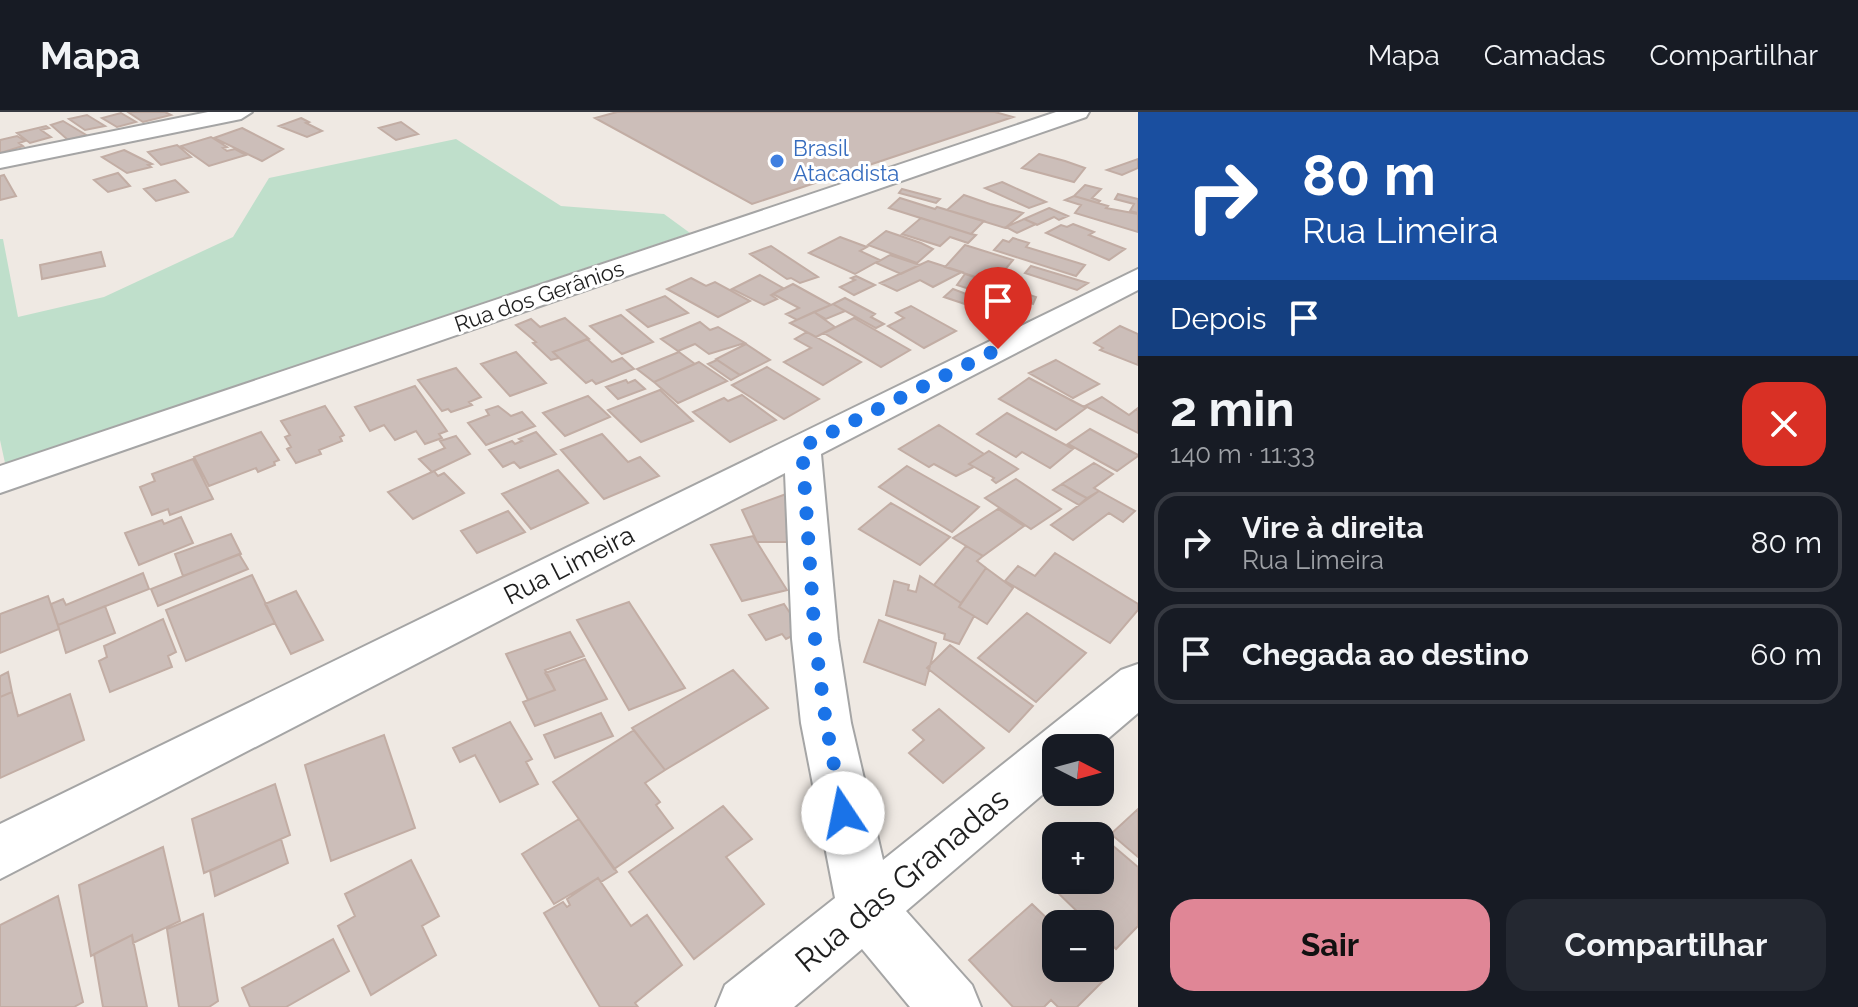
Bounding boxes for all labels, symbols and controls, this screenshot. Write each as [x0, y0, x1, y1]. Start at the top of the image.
text: Mapa [40, 33, 140, 78]
text: Mapa [1368, 39, 1440, 72]
text: Camadas [1484, 39, 1606, 72]
text: Compartilhar [1650, 39, 1818, 72]
place label: Brasil Atacadista [793, 135, 899, 186]
text: 80 m [1302, 142, 1436, 208]
icon: right [1170, 144, 1274, 248]
marker: Brasil Atacadista [768, 152, 786, 170]
text: Rua Limeira [1302, 209, 1499, 251]
street label: Rua dos Gerânios [451, 255, 627, 337]
pin [964, 267, 1032, 349]
icon: arrive [976, 279, 1020, 323]
icon: arrive [1282, 296, 1326, 340]
text: Depois [1170, 301, 1266, 336]
text: 2 min [1170, 381, 1295, 437]
button: close [1742, 382, 1826, 466]
text: 140 m · 11:33 [1170, 439, 1315, 469]
text: Vire à direita [1242, 510, 1424, 545]
street label: Rua Limeira [499, 519, 639, 611]
icon: right [1174, 520, 1218, 564]
text: 80 m [1751, 525, 1822, 560]
text: Rua Limeira [1242, 545, 1384, 575]
icon: arrive [1174, 632, 1218, 676]
text: Chegada ao destino [1242, 637, 1529, 672]
text: 60 m [1750, 637, 1822, 672]
north arrow [1042, 734, 1114, 806]
map controls [1042, 734, 1114, 982]
position arrow [801, 771, 885, 855]
street label: Rua das Granadas [788, 780, 1016, 979]
button: + [1042, 822, 1114, 894]
button: Sair [1170, 899, 1490, 991]
button: Compartilhar [1506, 899, 1826, 991]
button: − [1042, 910, 1114, 982]

